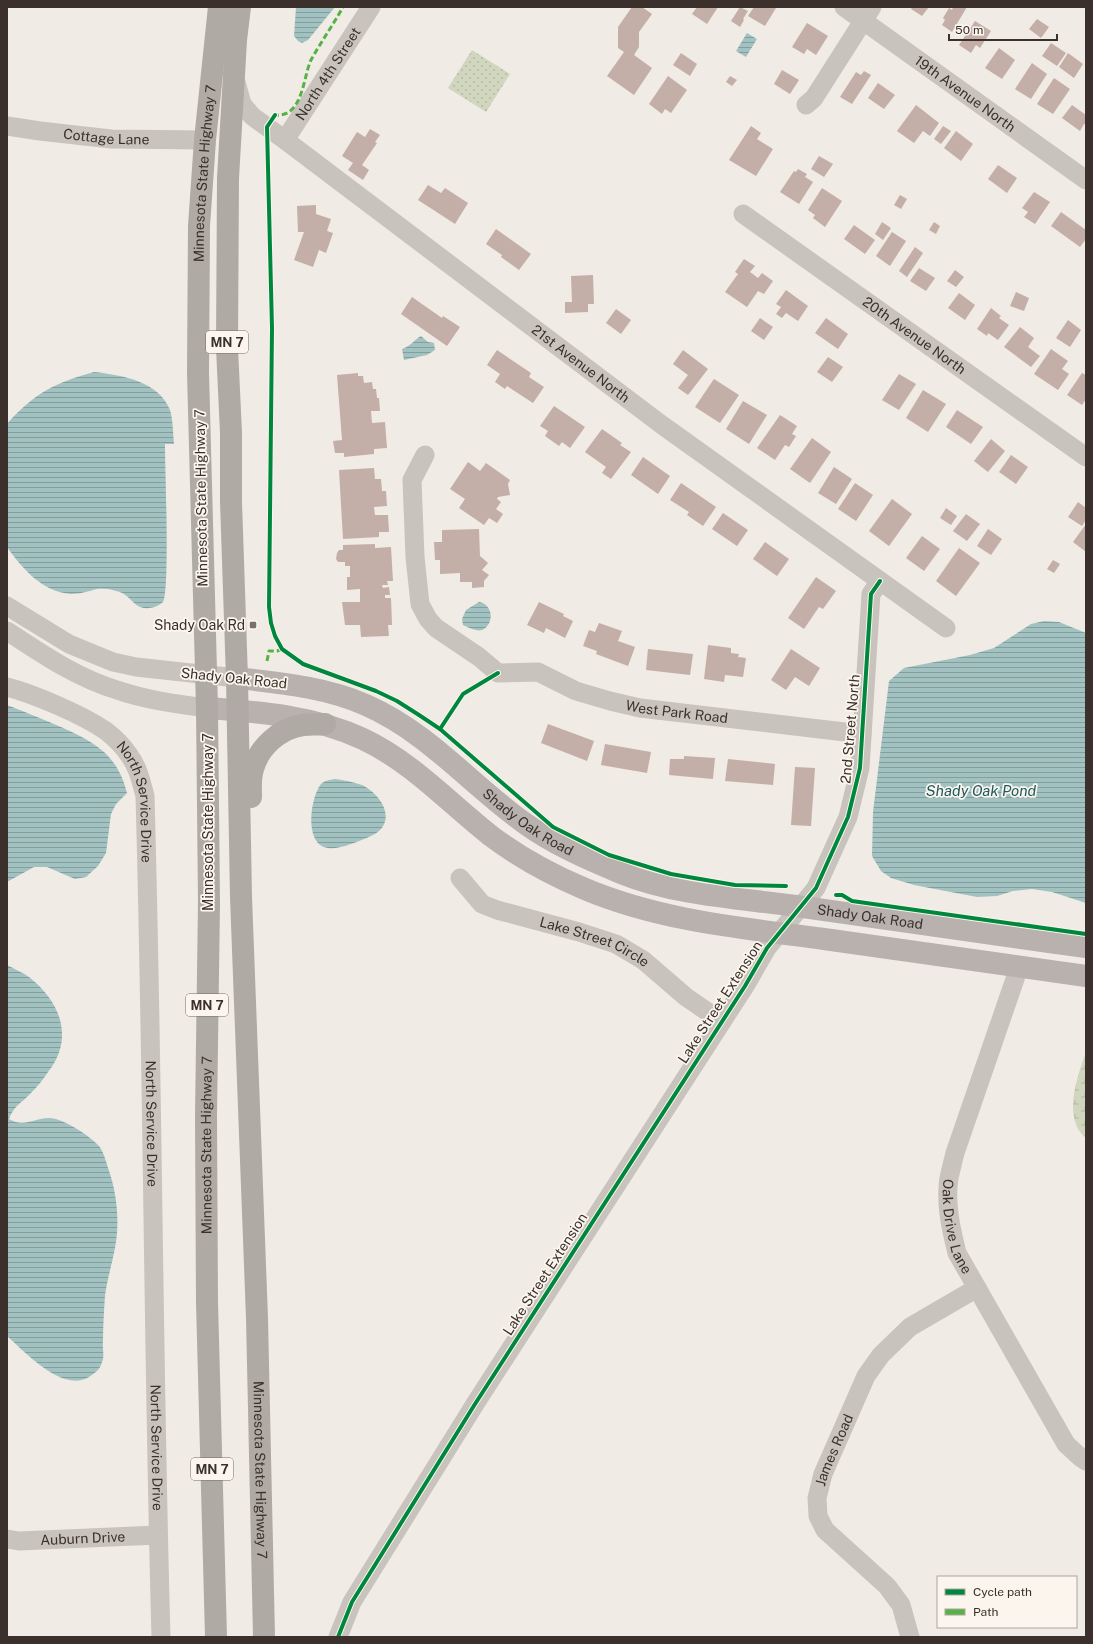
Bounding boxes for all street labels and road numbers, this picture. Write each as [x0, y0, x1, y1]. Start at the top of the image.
street label: North 4th Street [292, 24, 364, 123]
street label: 19th Avenue North [912, 52, 1019, 135]
street label: Minnesota State Highway 7 [191, 84, 219, 262]
street label: Cottage Lane [62, 126, 150, 147]
street label: 20th Avenue North [860, 293, 969, 377]
street label: 21st Avenue North [529, 321, 633, 406]
road number: MN 7 [206, 331, 248, 353]
street label: Minnesota State Highway 7 [191, 409, 211, 587]
street label: Shady Oak Road [180, 664, 288, 692]
street label: 2nd Street North [837, 674, 863, 784]
street label: West Park Road [624, 697, 729, 726]
street label: Minnesota State Highway 7 [200, 733, 216, 911]
street label: North Service Drive [113, 738, 155, 863]
street label: Shady Oak Road [479, 785, 576, 859]
street label: Shady Oak Road [816, 901, 924, 932]
street label: Lake Street Circle [538, 914, 653, 970]
street label: Lake Street Extension [674, 938, 766, 1066]
road number: MN 7 [186, 994, 228, 1016]
street label: Minnesota State Highway 7 [198, 1056, 215, 1234]
street label: North Service Drive [143, 1060, 161, 1187]
street label: Oak Drive Lane [940, 1178, 975, 1277]
street label: Lake Street Extension [499, 1210, 591, 1338]
street label: Minnesota State Highway 7 [250, 1381, 270, 1559]
street label: North Service Drive [148, 1384, 166, 1511]
street label: James Road [812, 1412, 856, 1488]
road number: MN 7 [191, 1458, 233, 1480]
street label: Auburn Drive [40, 1528, 126, 1548]

